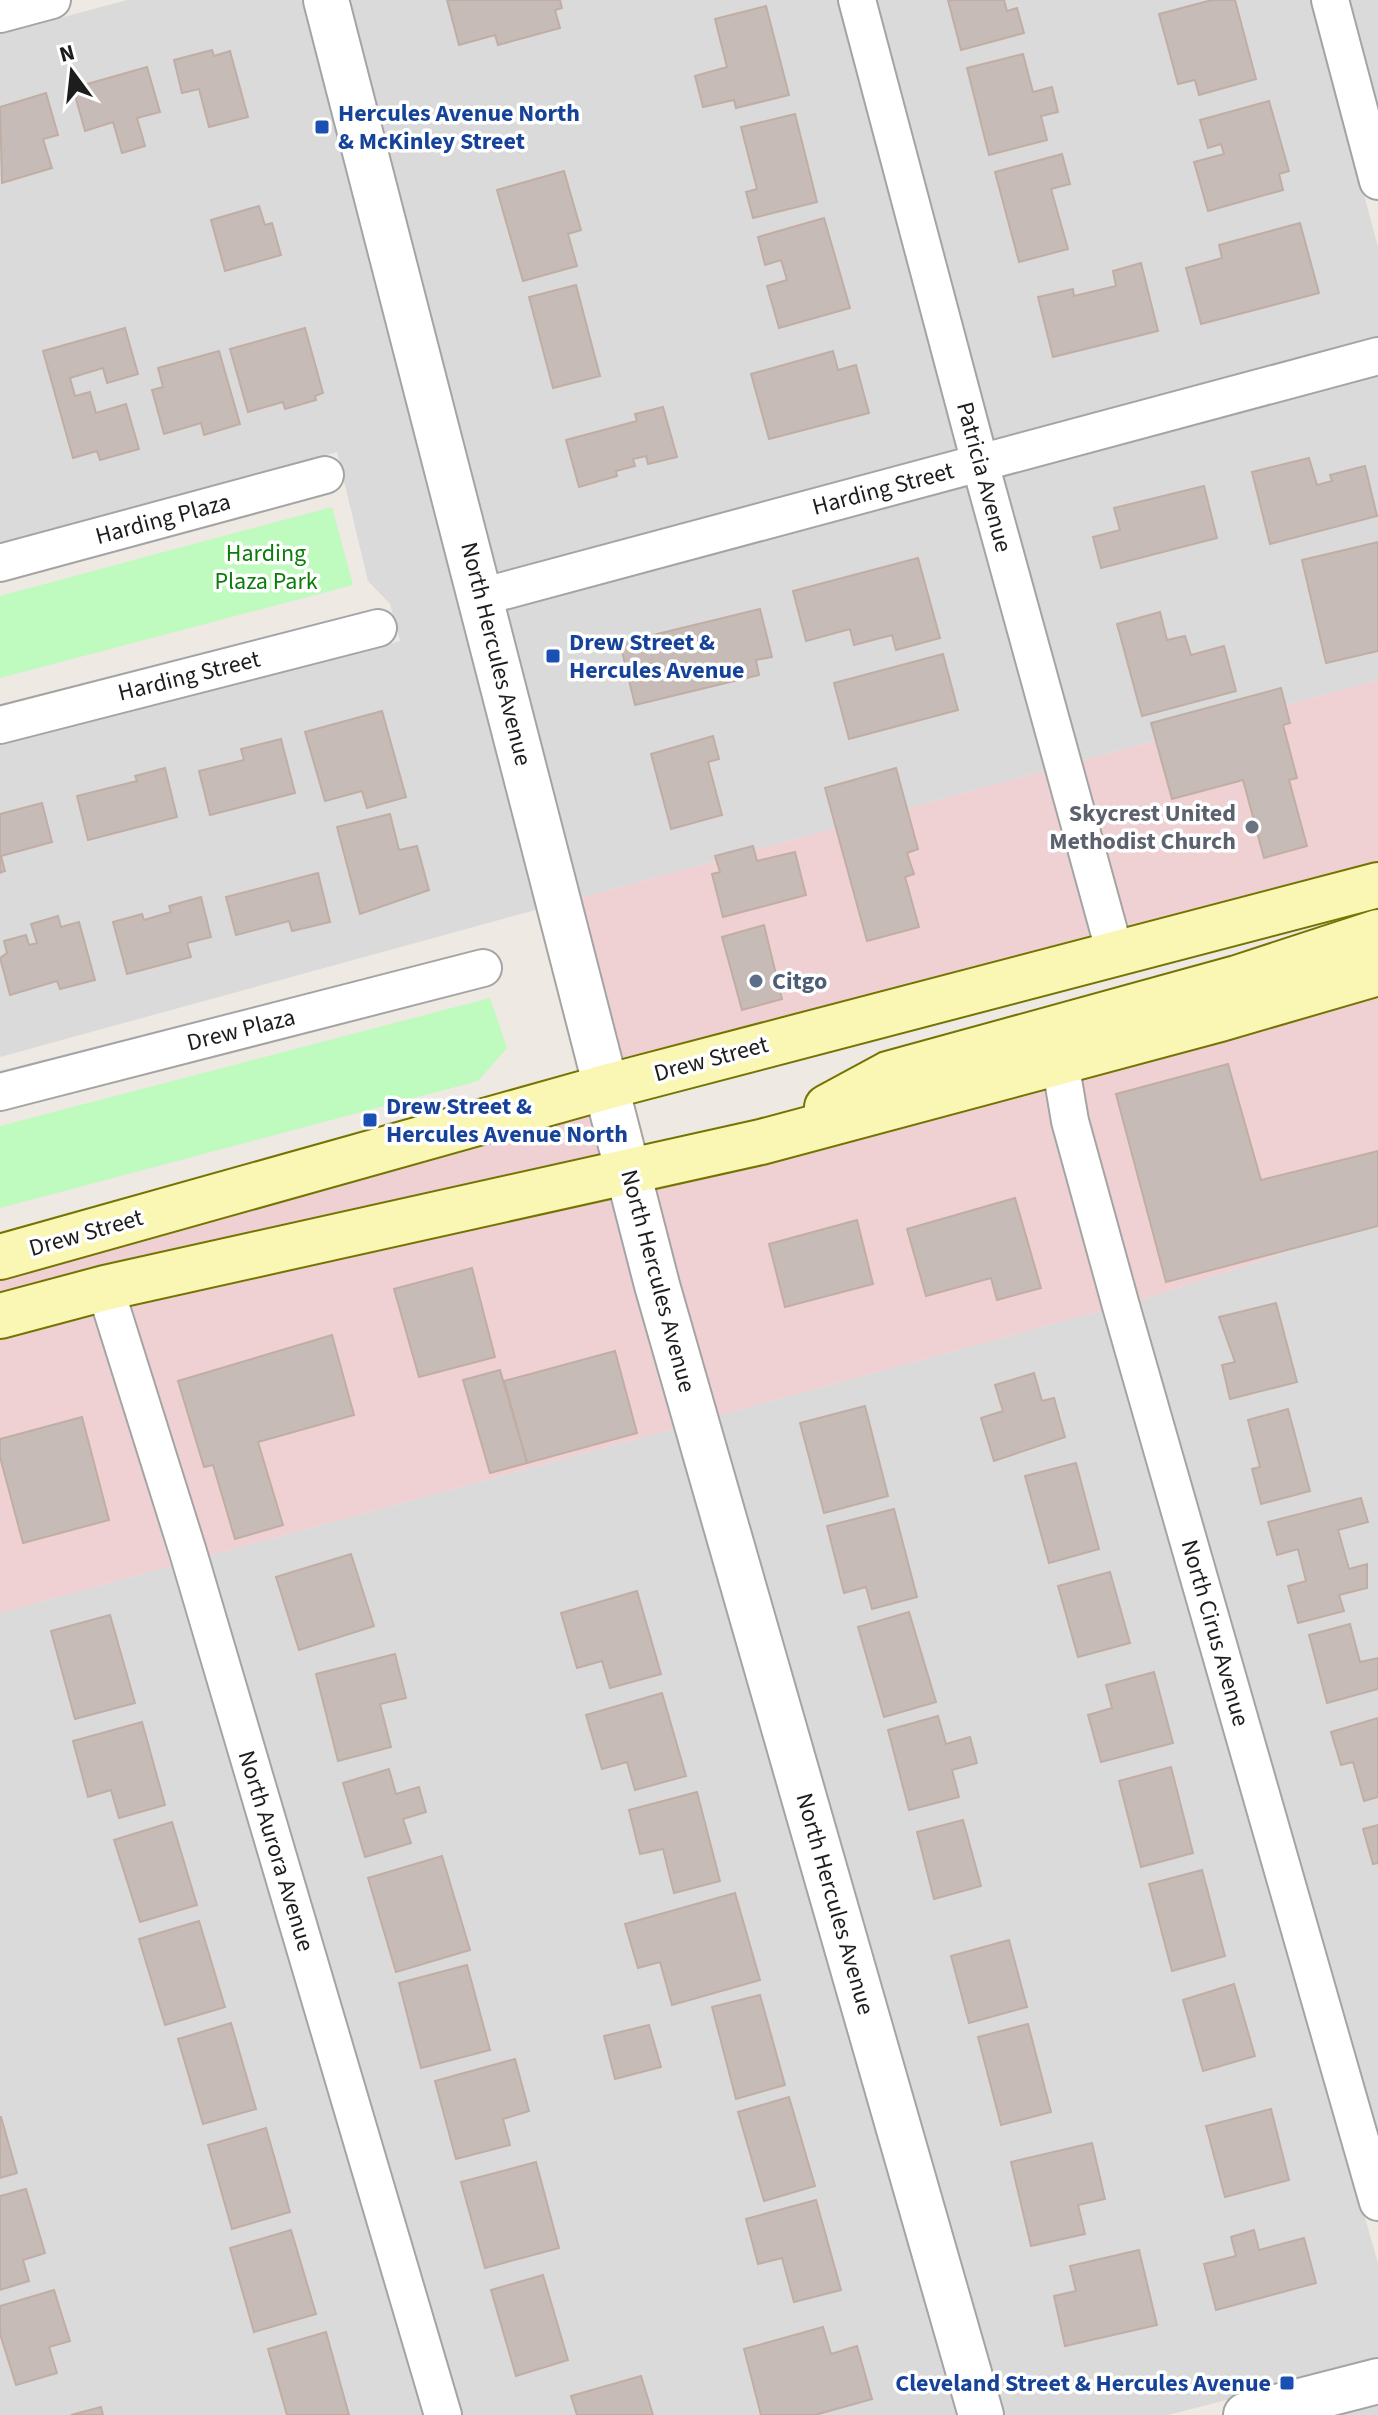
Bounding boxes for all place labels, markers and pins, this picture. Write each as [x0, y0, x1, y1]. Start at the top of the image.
place label: Hercules Avenue North & McKinley Street [338, 96, 580, 159]
marker: Hercules Avenue North & McKinley Street [313, 118, 331, 136]
place label: Drew Street & Hercules Avenue [569, 625, 744, 688]
marker: Drew Street & Hercules Avenue [544, 647, 562, 665]
place label: Skycrest United Methodist Church [1049, 796, 1236, 859]
marker: Skycrest United Methodist Church [1243, 818, 1261, 836]
place label: Citgo [772, 964, 827, 999]
marker: Citgo [747, 972, 765, 990]
place label: Drew Street & Hercules Avenue North [386, 1089, 628, 1152]
marker: Drew Street & Hercules Avenue North [361, 1111, 379, 1129]
place label: Cleveland Street & Hercules Avenue [895, 2366, 1271, 2401]
marker: Cleveland Street & Hercules Avenue [1278, 2374, 1296, 2392]

